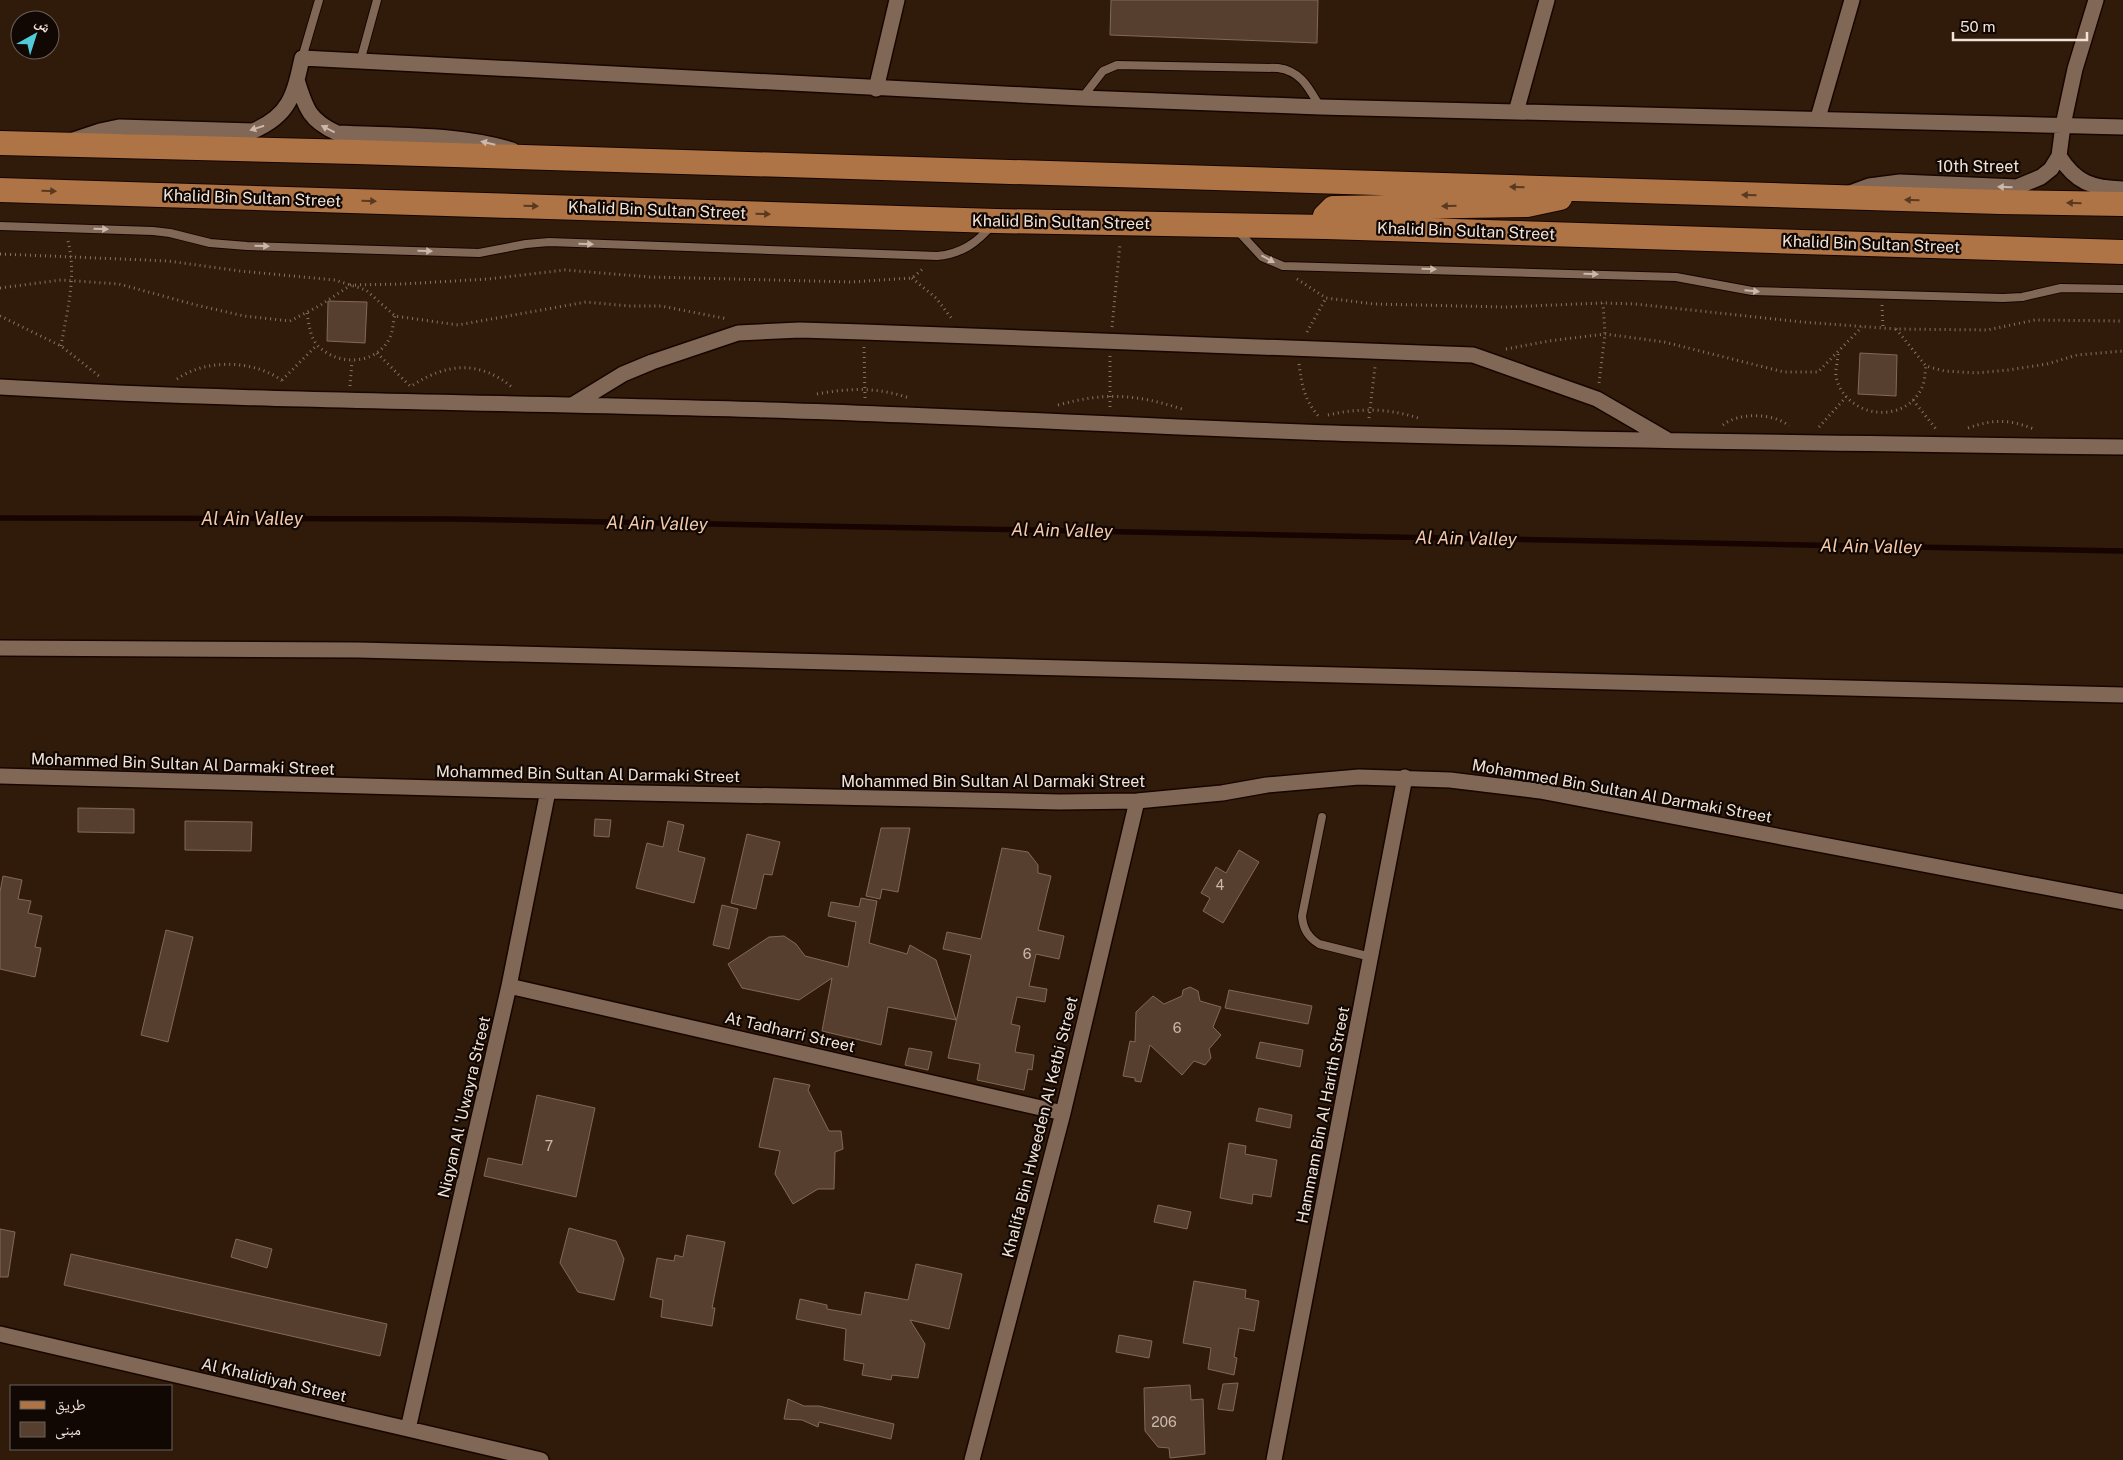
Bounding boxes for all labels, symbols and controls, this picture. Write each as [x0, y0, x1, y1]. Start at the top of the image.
north arrow [10, 10, 60, 60]
scale bar [1953, 10, 2087, 42]
text: ش [32, 14, 54, 37]
text: 50 m [1960, 18, 1995, 35]
one-way arrow [320, 124, 335, 133]
one-way arrow [249, 125, 264, 133]
one-way arrow [481, 139, 496, 147]
street label: 10th Street [1937, 157, 2019, 176]
one-way arrow [1509, 183, 1525, 191]
one-way arrow [1997, 183, 2013, 191]
street label: Khalid Bin Sultan Street [163, 185, 341, 211]
one-way arrow [41, 188, 57, 196]
one-way arrow [1741, 190, 1757, 198]
one-way arrow [1904, 195, 1920, 203]
one-way arrow [361, 197, 377, 205]
street label: Khalid Bin Sultan Street [568, 197, 746, 223]
one-way arrow [2066, 199, 2082, 207]
one-way arrow [1441, 202, 1457, 210]
one-way arrow [523, 203, 539, 211]
one-way arrow [756, 210, 772, 218]
street label: Khalid Bin Sultan Street [972, 211, 1150, 233]
street label: Khalid Bin Sultan Street [1377, 218, 1555, 244]
one-way arrow [93, 226, 109, 234]
street label: Khalid Bin Sultan Street [1782, 231, 1960, 257]
one-way arrow [578, 240, 594, 248]
one-way arrow [254, 243, 270, 251]
one-way arrow [417, 248, 433, 256]
one-way arrow [1261, 255, 1275, 263]
one-way arrow [1421, 266, 1437, 274]
one-way arrow [1584, 270, 1600, 278]
one-way arrow [1745, 287, 1761, 295]
water label: Al Ain Valley [201, 508, 304, 529]
water label: Al Ain Valley [606, 512, 709, 534]
water label: Al Ain Valley [1011, 519, 1114, 541]
water label: Al Ain Valley [1415, 527, 1518, 549]
water label: Al Ain Valley [1820, 535, 1923, 557]
street label: Mohammed Bin Sultan Al Darmaki Street [31, 749, 335, 779]
street label: Mohammed Bin Sultan Al Darmaki Street [1471, 755, 1773, 827]
street label: Mohammed Bin Sultan Al Darmaki Street [436, 762, 740, 786]
street label: Mohammed Bin Sultan Al Darmaki Street [841, 772, 1145, 791]
house number: 4 [1216, 877, 1225, 893]
house number: 6 [1023, 946, 1032, 962]
street label: Khalifa Bin Hweeden Al Ketbi Street [998, 994, 1082, 1260]
street label: Hammam Bin Al Harith Street [1293, 1005, 1353, 1225]
street label: At Tadharri Street [723, 1008, 857, 1056]
street label: Niqyan Al 'Uwayra Street [434, 1014, 494, 1200]
house number: 6 [1173, 1020, 1182, 1036]
house number: 7 [545, 1138, 553, 1154]
street label: Al Khalidiyah Street [200, 1354, 348, 1406]
legend [10, 1385, 172, 1450]
text: طريق [55, 1396, 86, 1415]
house number: 206 [1151, 1414, 1177, 1430]
text: مبنى [55, 1421, 81, 1440]

